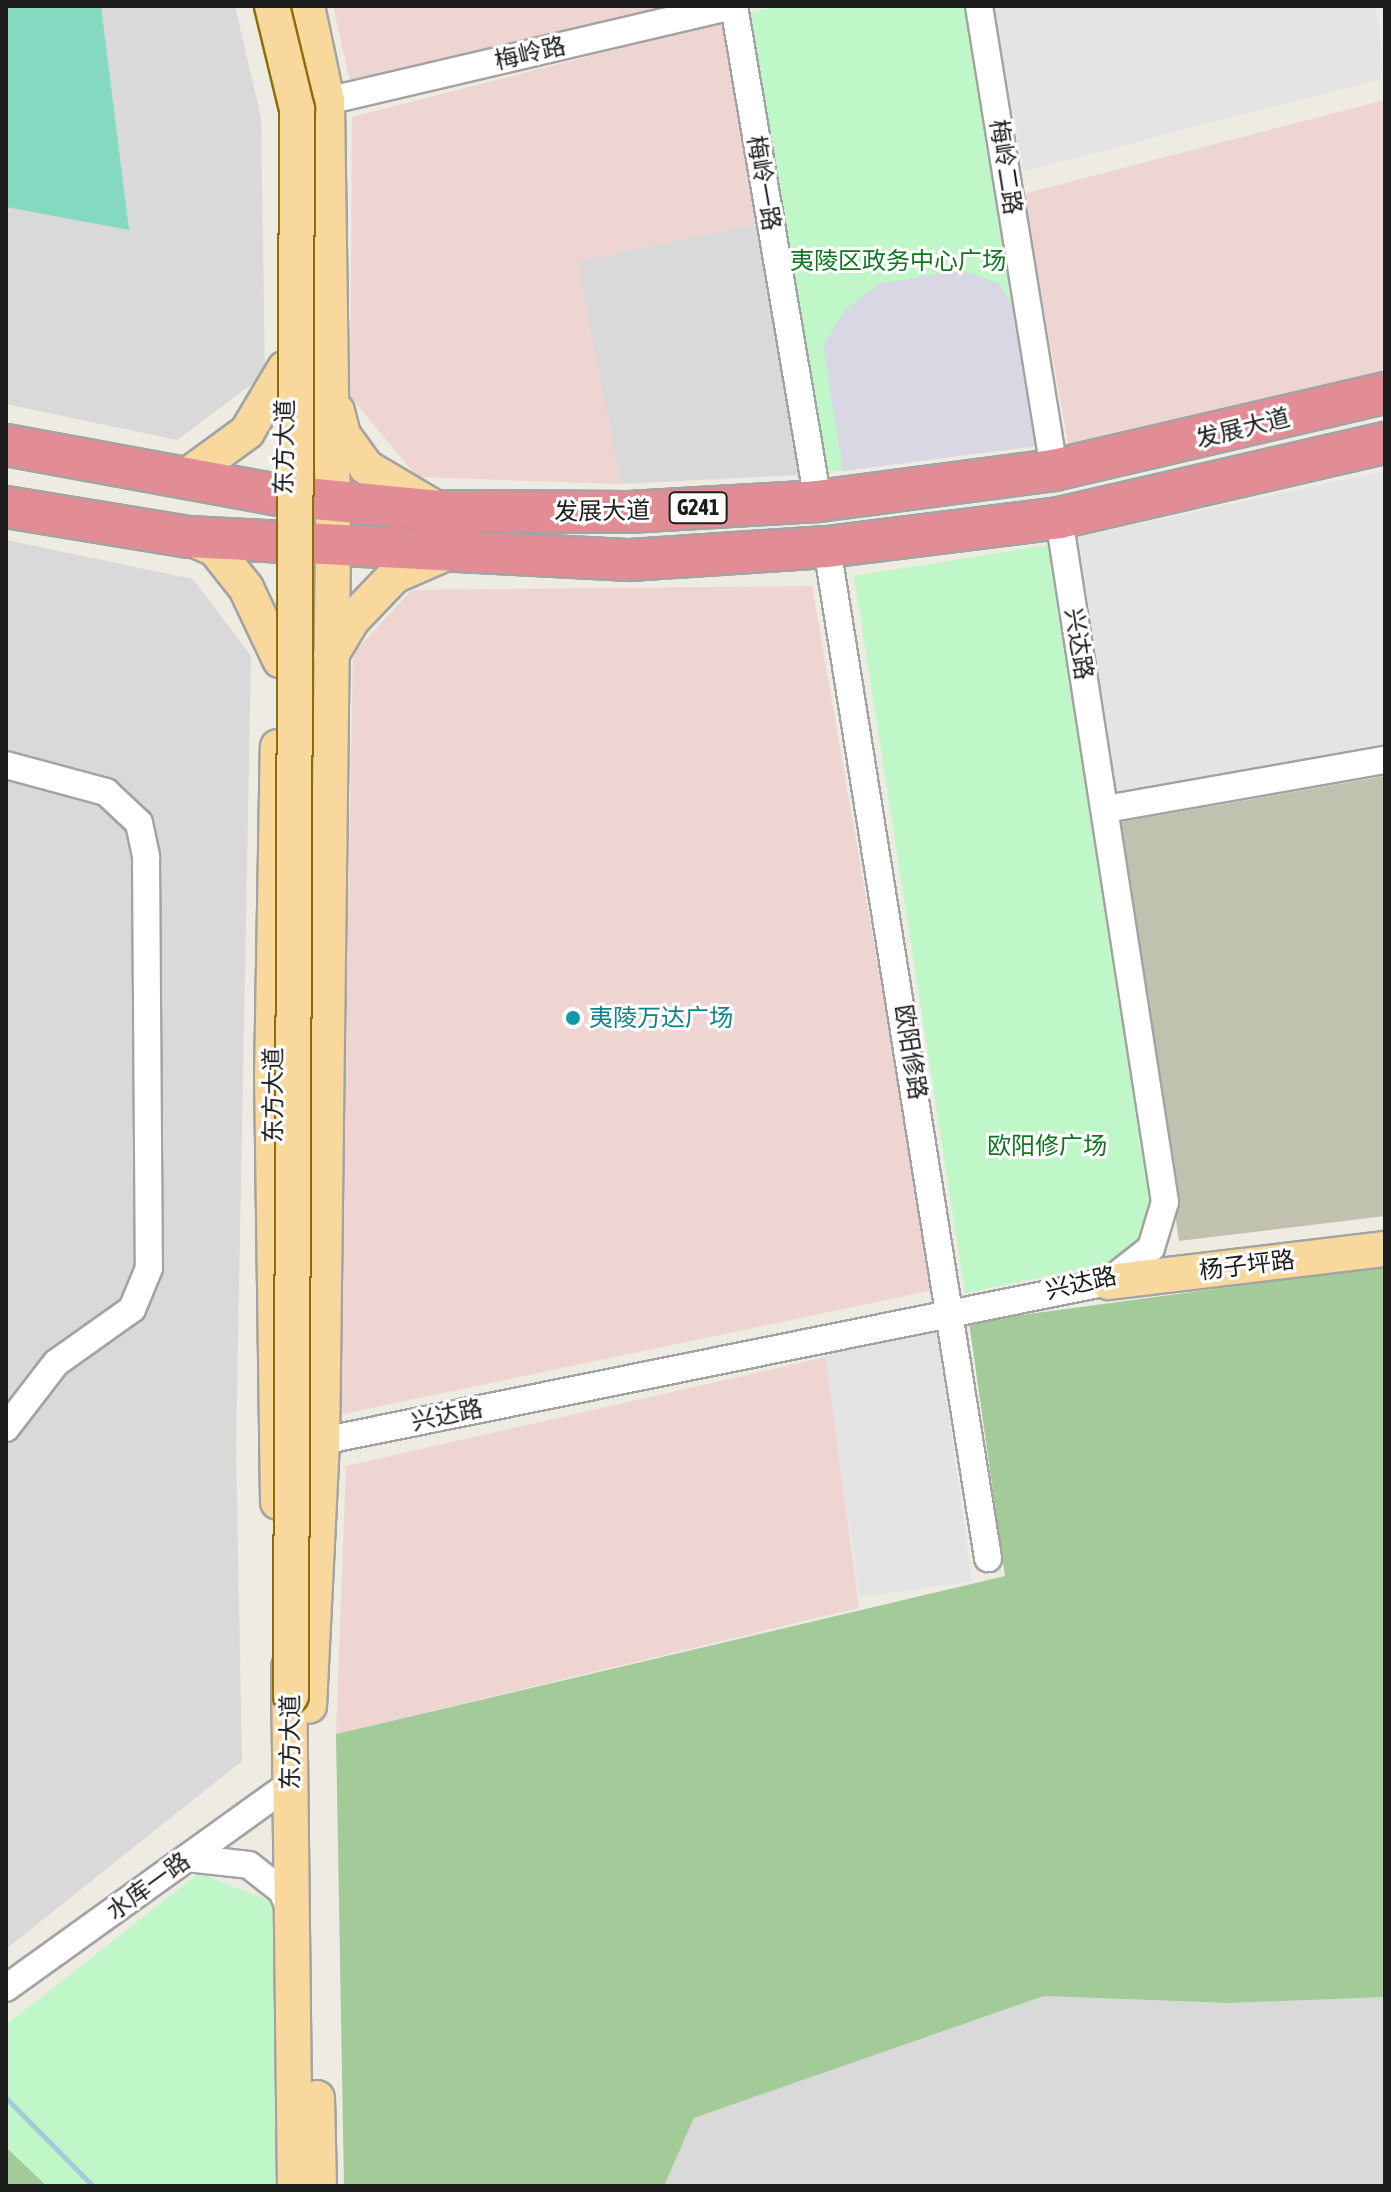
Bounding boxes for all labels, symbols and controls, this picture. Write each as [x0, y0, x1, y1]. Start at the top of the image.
street label: 梅岭路 [492, 31, 568, 75]
street label: 梅岭二路 [984, 117, 1028, 217]
street label: 梅岭一路 [741, 133, 787, 233]
park label: 夷陵区政务中心广场 [790, 247, 1006, 275]
street label: 东方大道 [269, 399, 299, 495]
street label: 发展大道 [1193, 402, 1293, 454]
road number: G241 [668, 490, 728, 526]
street label: 发展大道 [554, 496, 650, 526]
street label: 兴达路 [1059, 606, 1099, 682]
street label: 欧阳修路 [889, 1002, 933, 1102]
place label: 夷陵万达广场 [589, 1004, 733, 1032]
marker: 夷陵万达广场 [564, 1009, 582, 1027]
street label: 东方大道 [259, 1047, 287, 1143]
park label: 欧阳修广场 [987, 1132, 1107, 1160]
street label: 杨子坪路 [1198, 1245, 1296, 1285]
street label: 兴达路 [1043, 1261, 1119, 1305]
street label: 兴达路 [409, 1393, 485, 1437]
street label: 东方大道 [276, 1694, 304, 1790]
street label: 水库一路 [101, 1846, 195, 1926]

